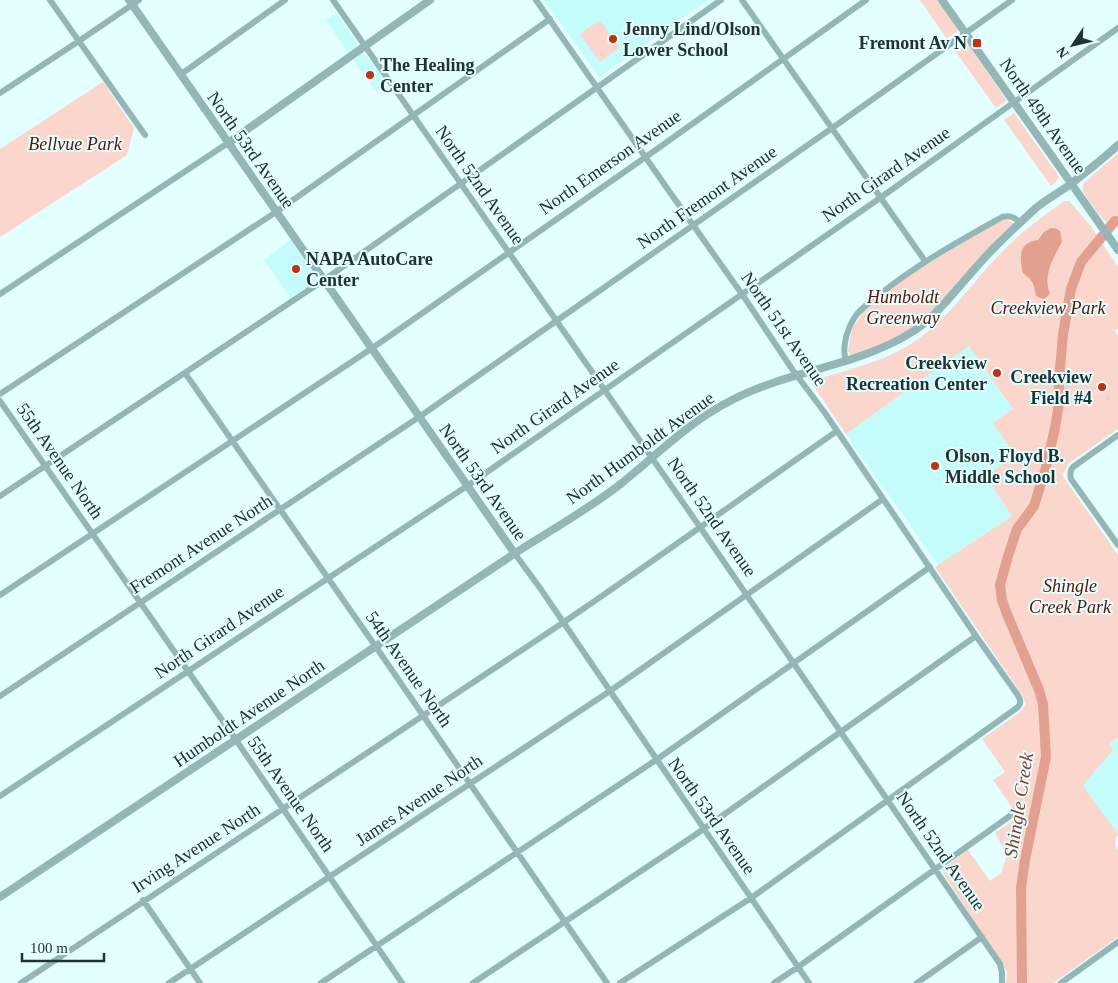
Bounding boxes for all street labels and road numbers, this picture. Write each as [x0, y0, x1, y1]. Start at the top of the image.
street label: North 49th Avenue [995, 53, 1091, 179]
street label: North 53rd Avenue [203, 88, 299, 212]
street label: North Emerson Avenue [535, 105, 685, 219]
street label: North 52nd Avenue [431, 122, 529, 248]
street label: North Girard Avenue [818, 122, 954, 226]
street label: North Fremont Avenue [633, 141, 781, 253]
street label: North 51st Avenue [737, 268, 831, 390]
street label: North Girard Avenue [487, 354, 623, 458]
street label: North Humboldt Avenue [562, 388, 718, 508]
street label: 55th Avenue North [13, 399, 107, 523]
street label: North 53rd Avenue [435, 420, 531, 544]
street label: North 52nd Avenue [663, 454, 761, 580]
street label: Fremont Avenue North [126, 491, 276, 597]
street label: North Girard Avenue [151, 581, 287, 683]
street label: 54th Avenue North [362, 607, 456, 731]
street label: Humboldt Avenue North [170, 655, 328, 771]
street label: 55th Avenue North [244, 732, 338, 856]
street label: James Avenue North [352, 750, 486, 850]
street label: North 53rd Avenue [664, 754, 760, 878]
street label: North 52nd Avenue [892, 788, 990, 914]
street label: Irving Avenue North [128, 799, 264, 897]

